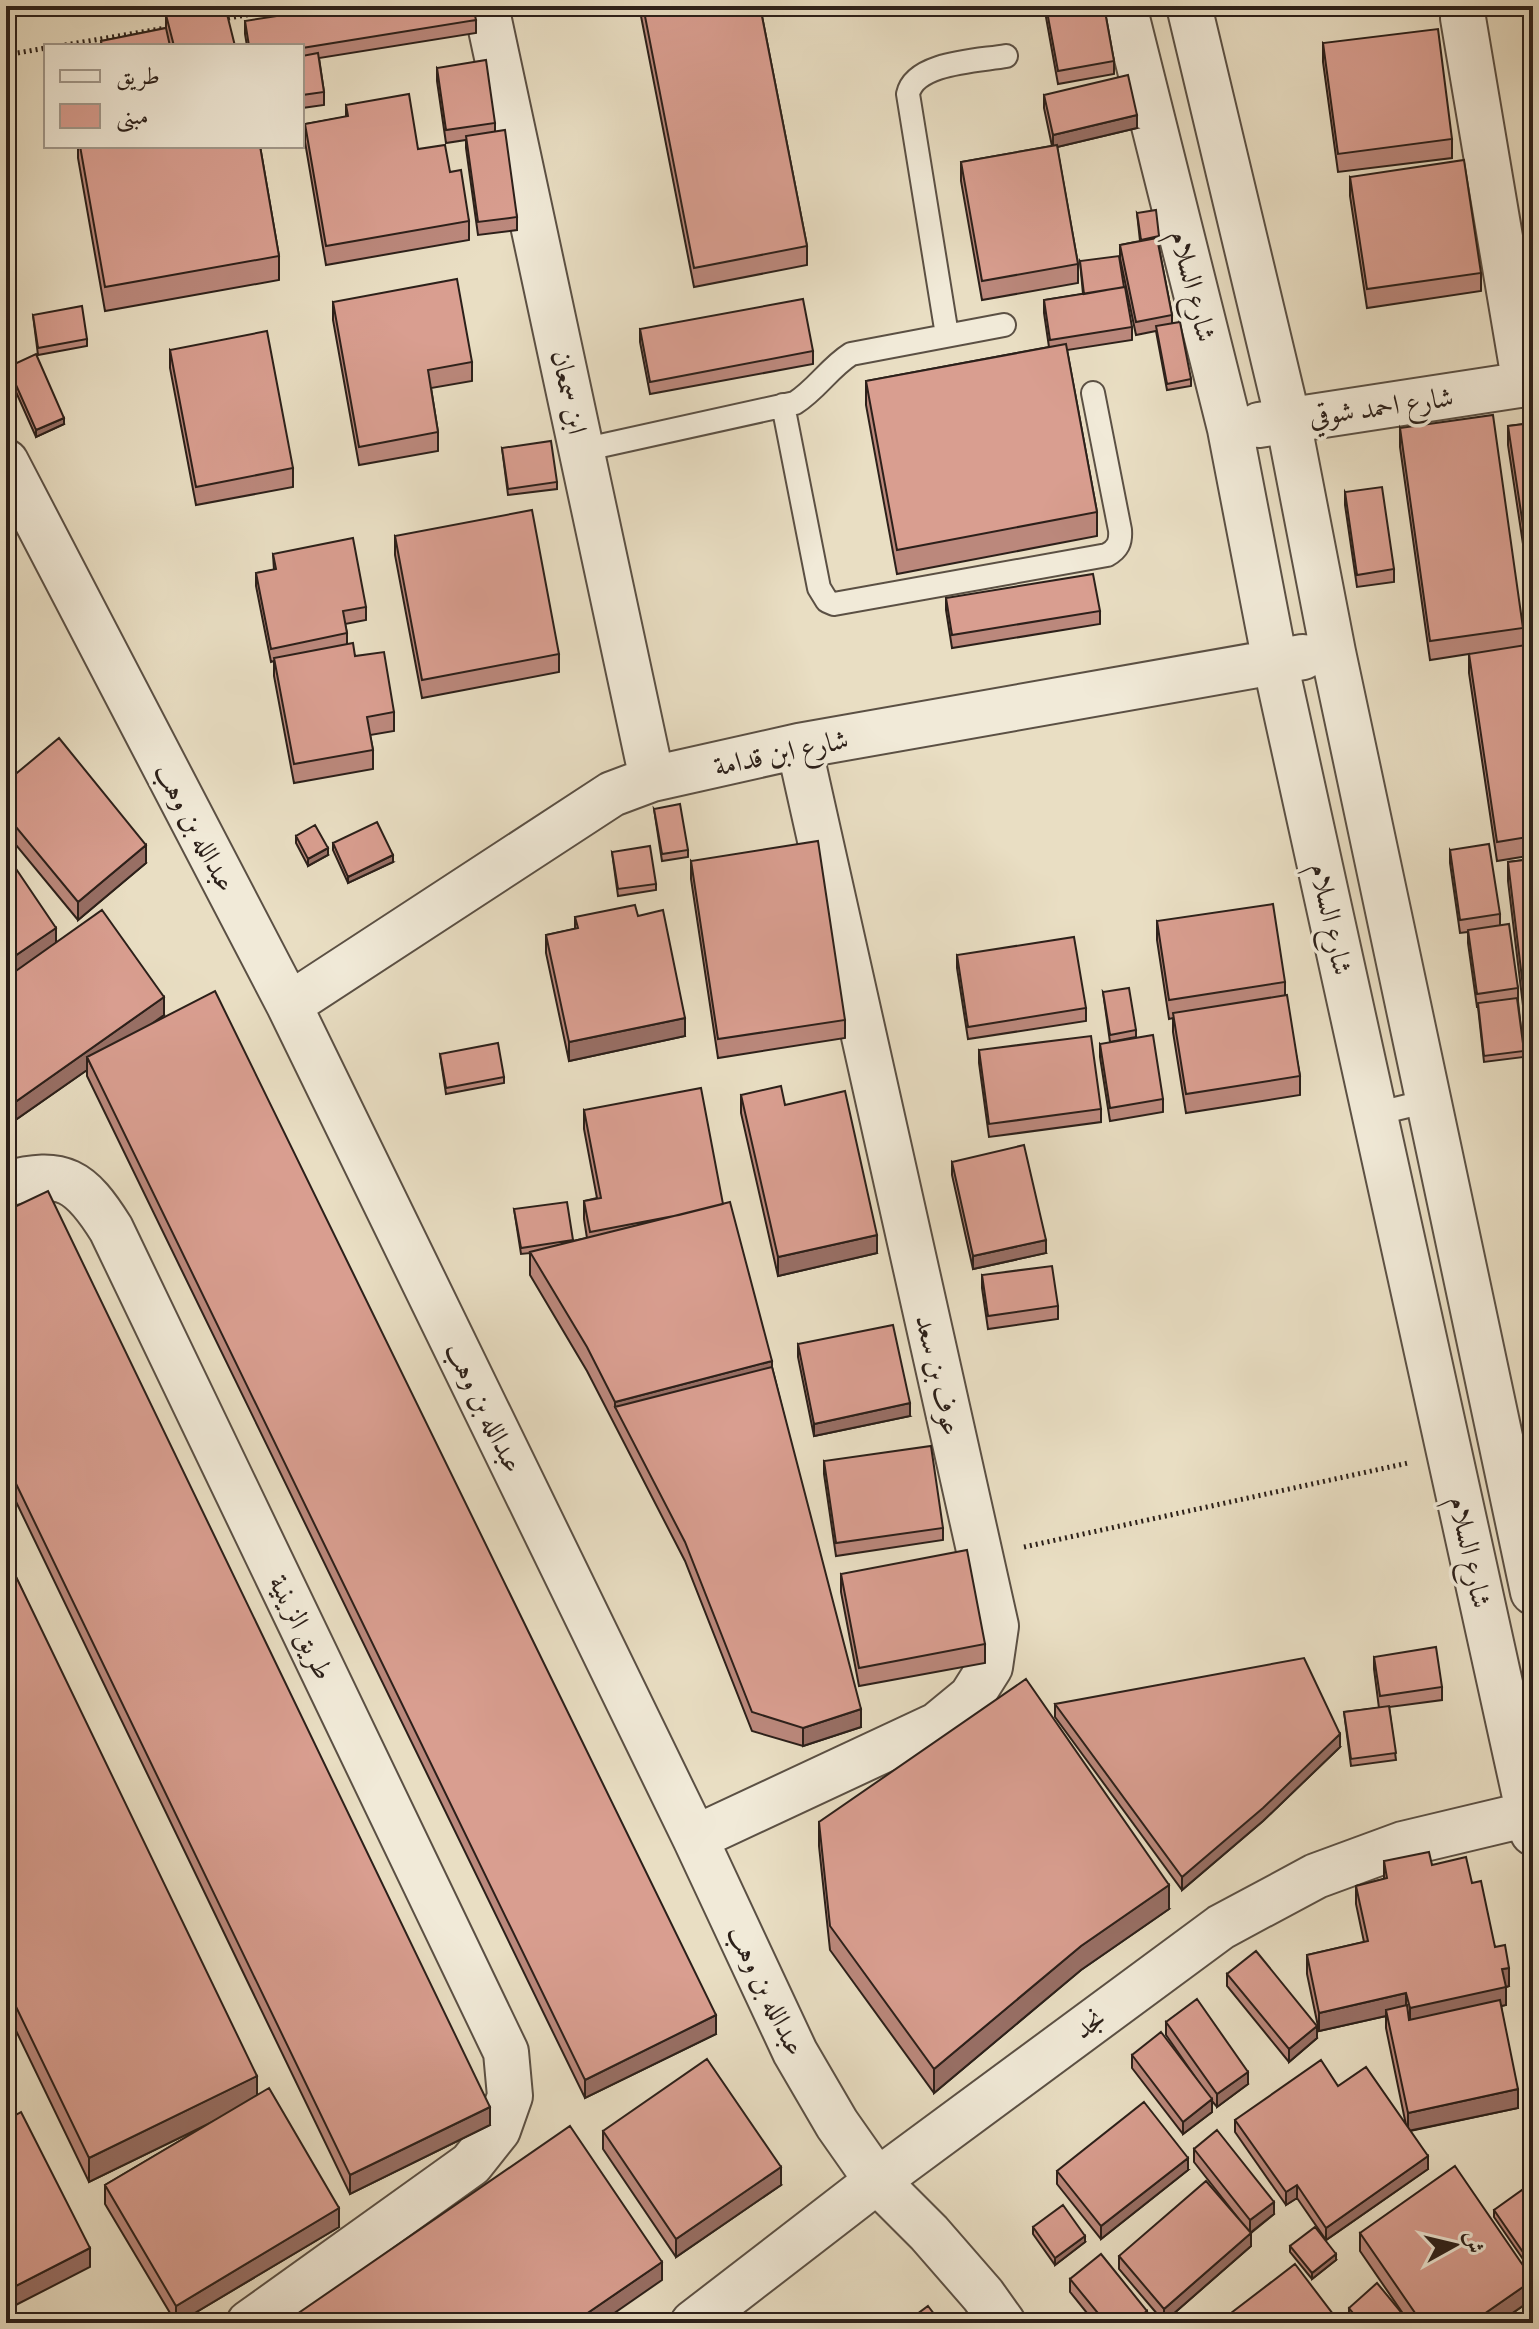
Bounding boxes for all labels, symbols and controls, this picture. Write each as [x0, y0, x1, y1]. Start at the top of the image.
legend [44, 44, 304, 148]
text: طريق [116, 62, 160, 91]
text: مبنى [116, 102, 149, 133]
street label: شارع السلام [1156, 227, 1223, 347]
street label: ابن سمعان [545, 347, 595, 437]
street label: شارع احمد شوقي [1307, 380, 1457, 440]
street label: شارع ابن قدامة [711, 722, 853, 790]
street label: عبدالله بن وهب [147, 757, 243, 898]
street label: شارع السلام [1296, 860, 1359, 980]
street label: عوف بن سعد [908, 1312, 968, 1439]
street label: عبدالله بن وهب [438, 1336, 530, 1478]
street label: شارع السلام [1435, 1493, 1498, 1613]
street label: طريق الزينية [261, 1569, 341, 1686]
street label: عبدالله بن وهب [720, 1919, 812, 2061]
street label: نجد [1067, 2001, 1112, 2046]
north arrow [1415, 2205, 1495, 2285]
text: ش [1459, 2230, 1488, 2255]

